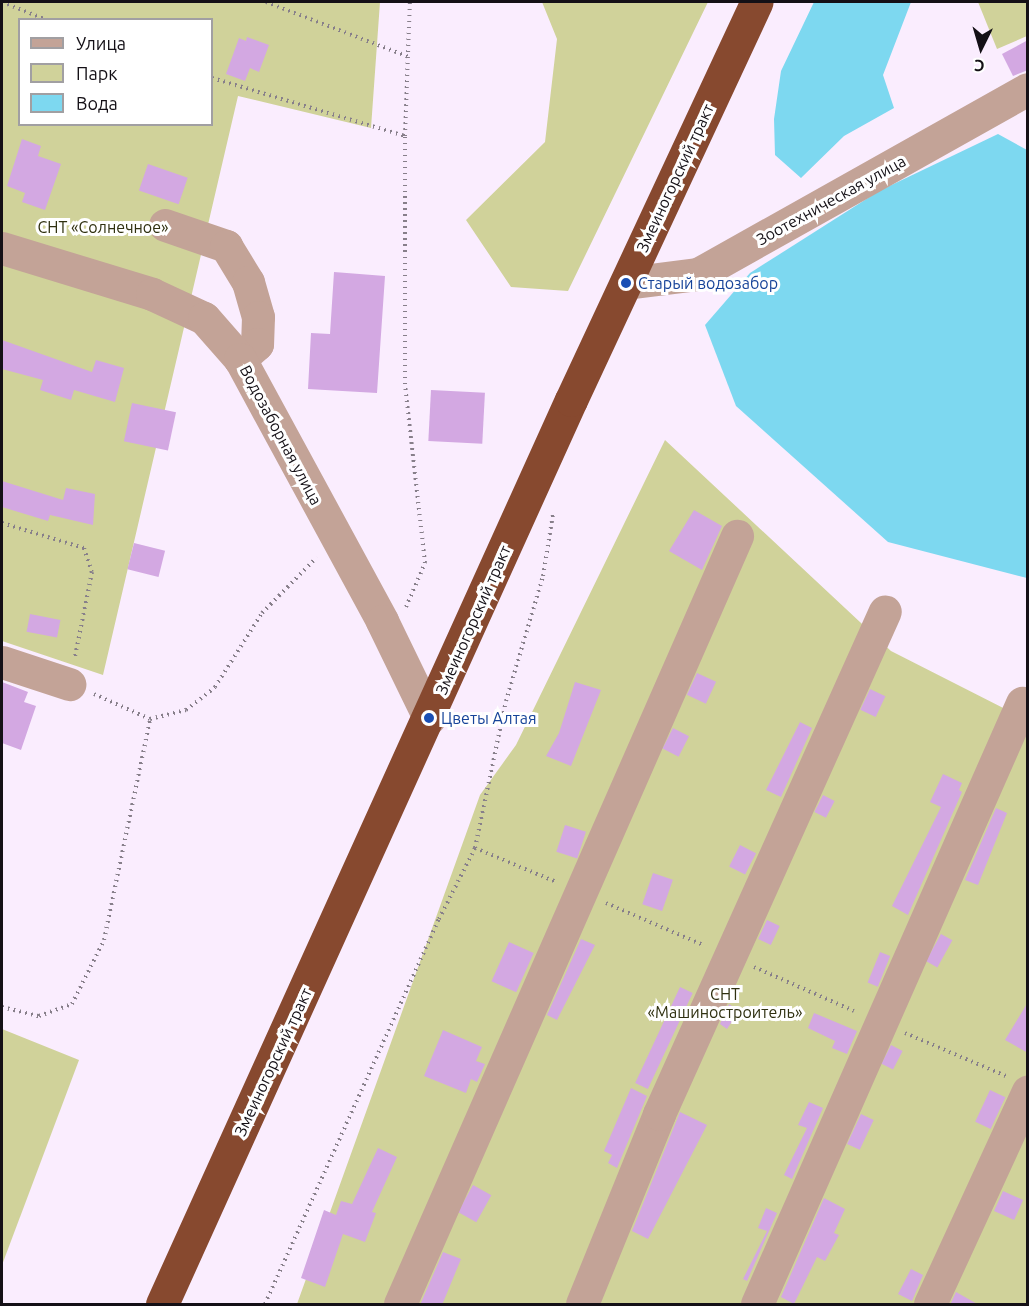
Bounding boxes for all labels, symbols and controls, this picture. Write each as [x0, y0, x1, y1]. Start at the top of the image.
legend [18, 18, 213, 126]
north arrow [951, 18, 1011, 78]
text: Улица [76, 33, 126, 53]
text: С [974, 57, 985, 75]
text: Парк [76, 63, 117, 83]
text: Вода [76, 93, 118, 113]
street label: Змеиногорский тракт [632, 101, 718, 255]
street label: Зоотехническая улица [753, 151, 909, 249]
park label: СНТ «Солнечное» [37, 217, 169, 237]
place label: Старый водозабор [638, 273, 778, 293]
marker: Старый водозабор [619, 276, 633, 290]
street label: Водозаборная улица [236, 362, 326, 508]
street label: Змеиногорский тракт [431, 542, 515, 698]
place label: Цветы Алтая [441, 708, 537, 728]
marker: Цветы Алтая [422, 711, 436, 725]
park label: СНТ «Машиностроитель» [648, 984, 802, 1022]
street label: Змеиногорский тракт [230, 985, 316, 1139]

